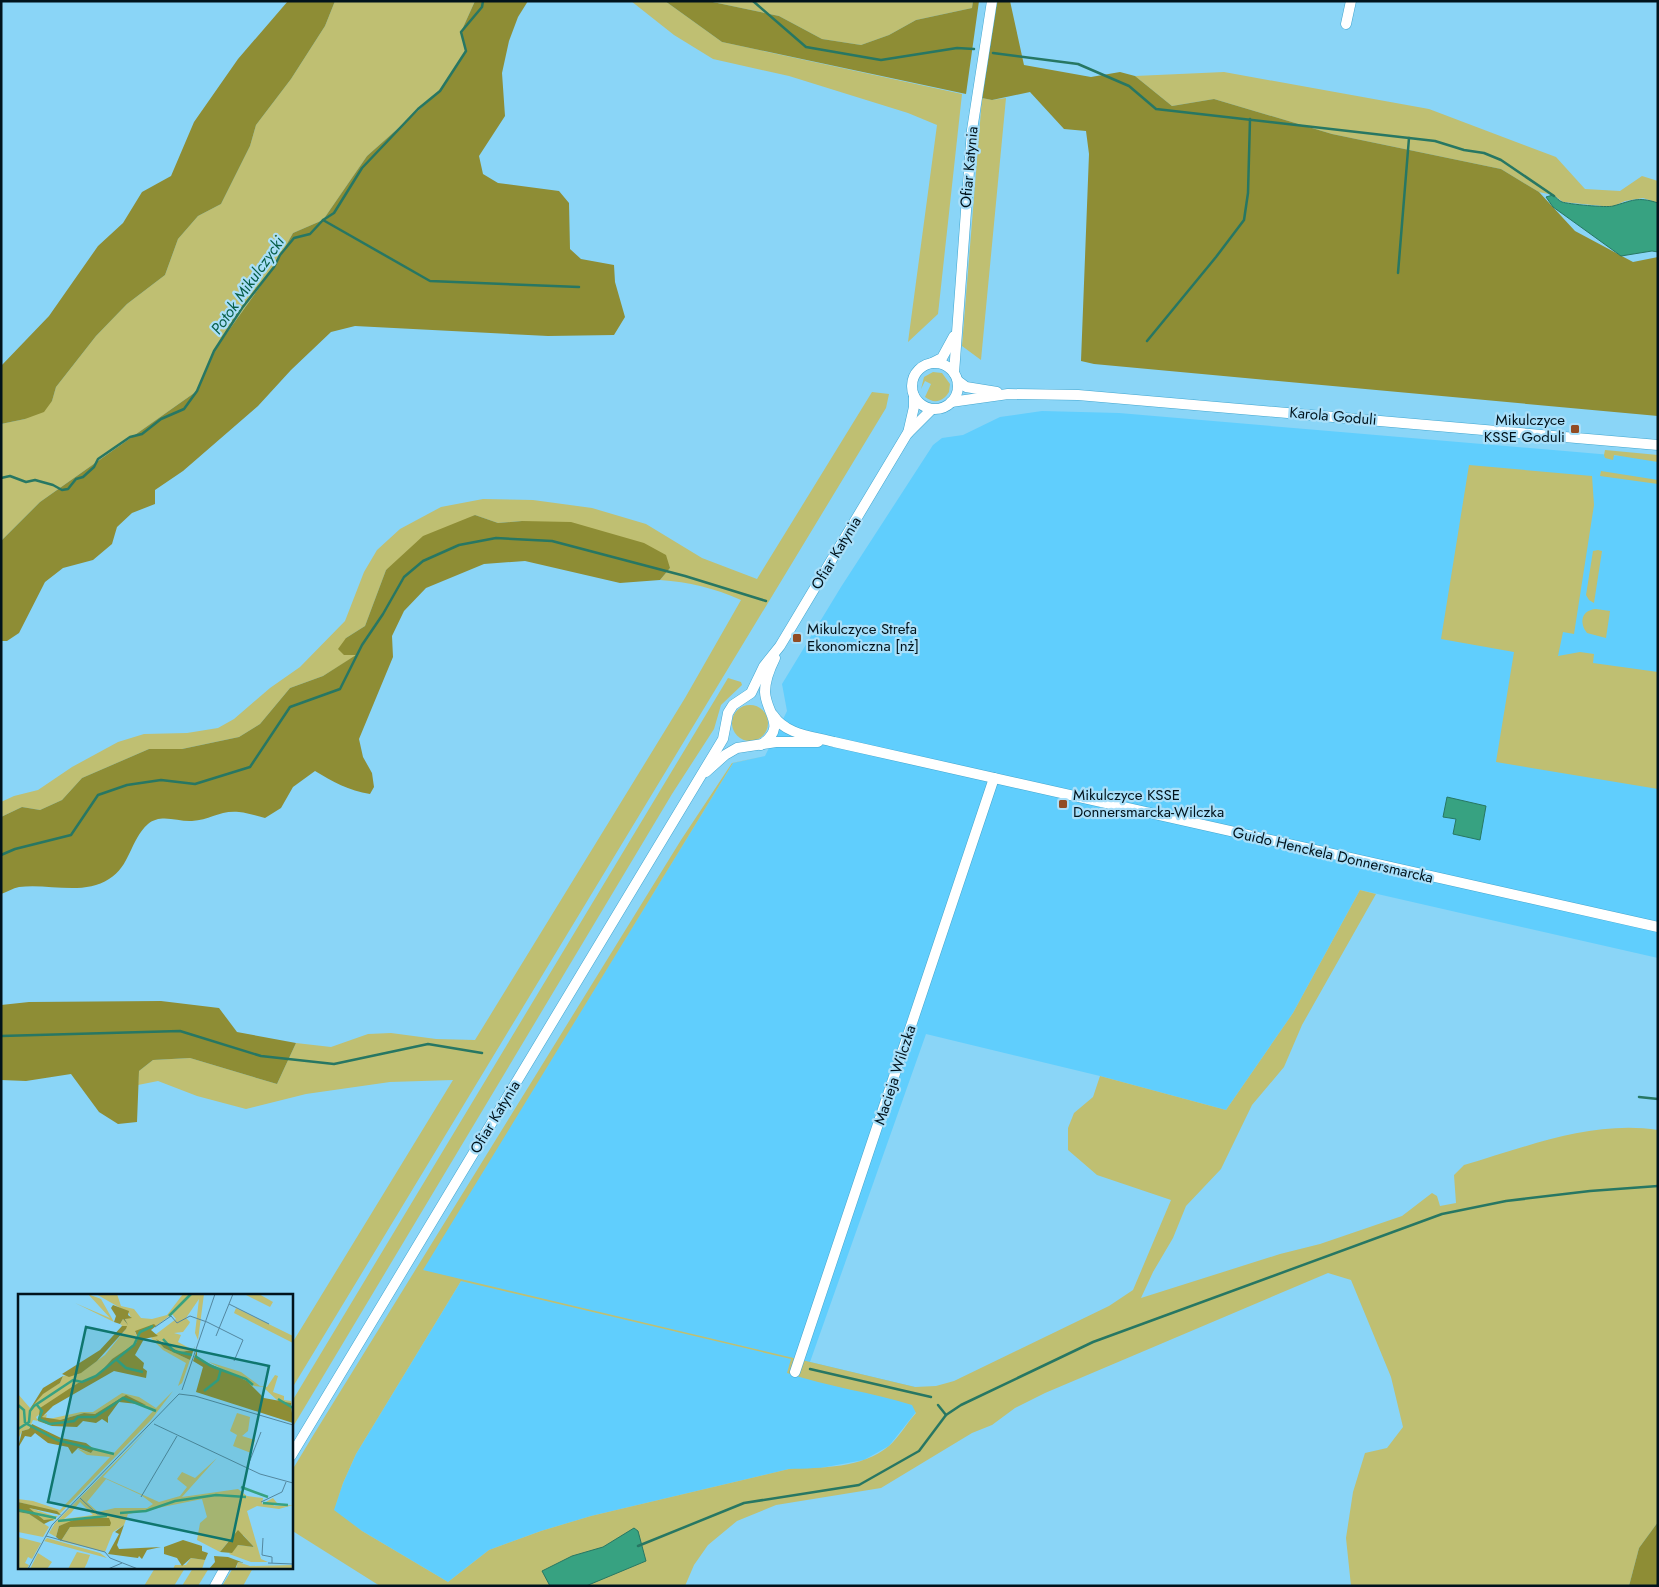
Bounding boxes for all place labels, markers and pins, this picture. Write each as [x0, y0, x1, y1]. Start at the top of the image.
place label: Mikulczyce KSSE Goduli [1484, 409, 1565, 448]
marker: Mikulczyce KSSE Goduli [1569, 423, 1581, 435]
place label: Mikulczyce Strefa Ekonomiczna [nż] [807, 618, 919, 657]
marker: Mikulczyce Strefa Ekonomiczna [nż] [791, 632, 803, 644]
place label: Mikulczyce KSSE Donnersmarcka-Wilczka [1073, 784, 1224, 823]
marker: Mikulczyce KSSE Donnersmarcka-Wilczka [1057, 798, 1069, 810]

